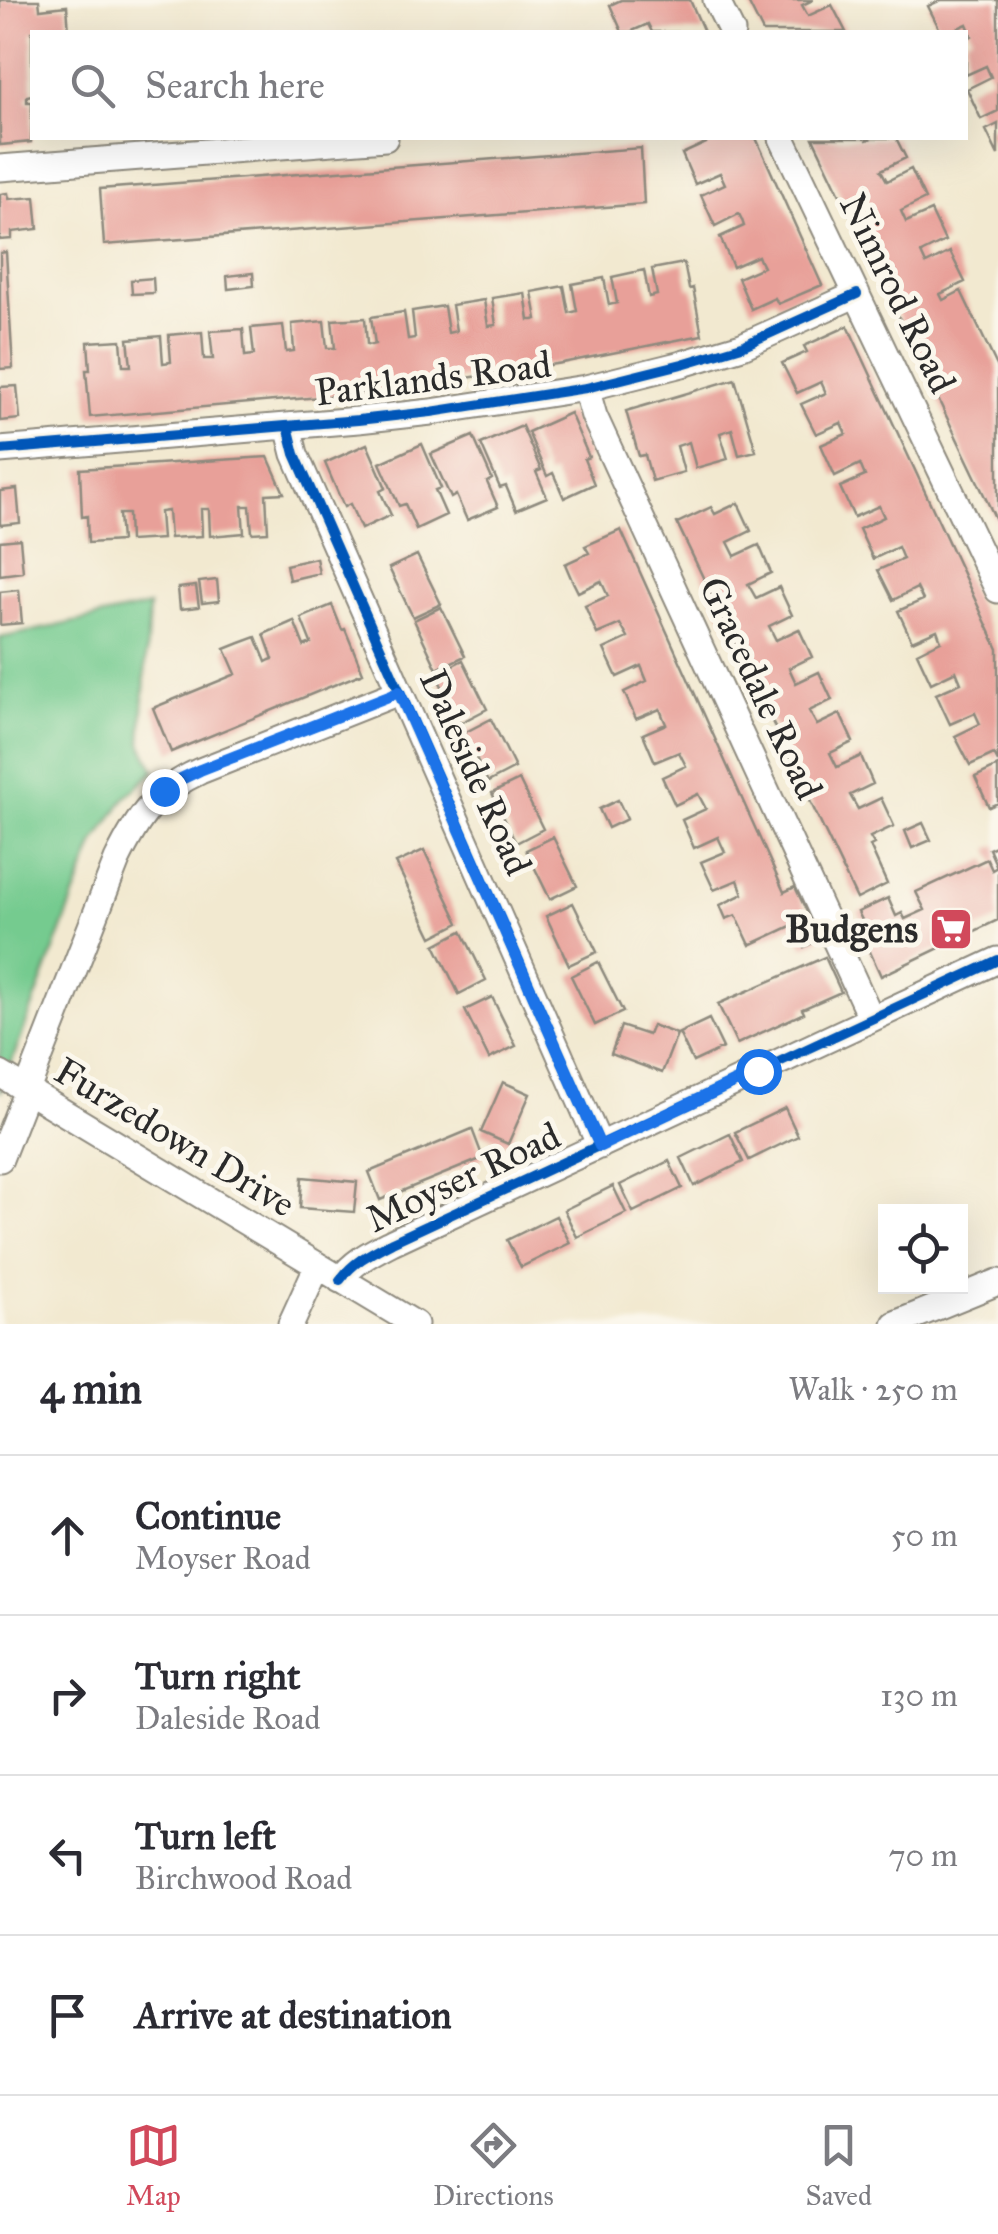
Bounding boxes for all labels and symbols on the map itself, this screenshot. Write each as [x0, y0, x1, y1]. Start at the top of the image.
street label: Nimrod Road [830, 186, 966, 400]
street label: Parklands Road [312, 341, 554, 415]
street label: Gracedale Road [689, 569, 833, 807]
street label: Daleside Road [410, 662, 542, 882]
route end [142, 769, 188, 815]
place label: Budgens [786, 906, 918, 952]
supermarket icon: Budgens [928, 906, 974, 952]
street label: Furzedown Drive [46, 1047, 304, 1227]
route start [736, 1049, 782, 1095]
street label: Moyser Road [359, 1112, 567, 1242]

